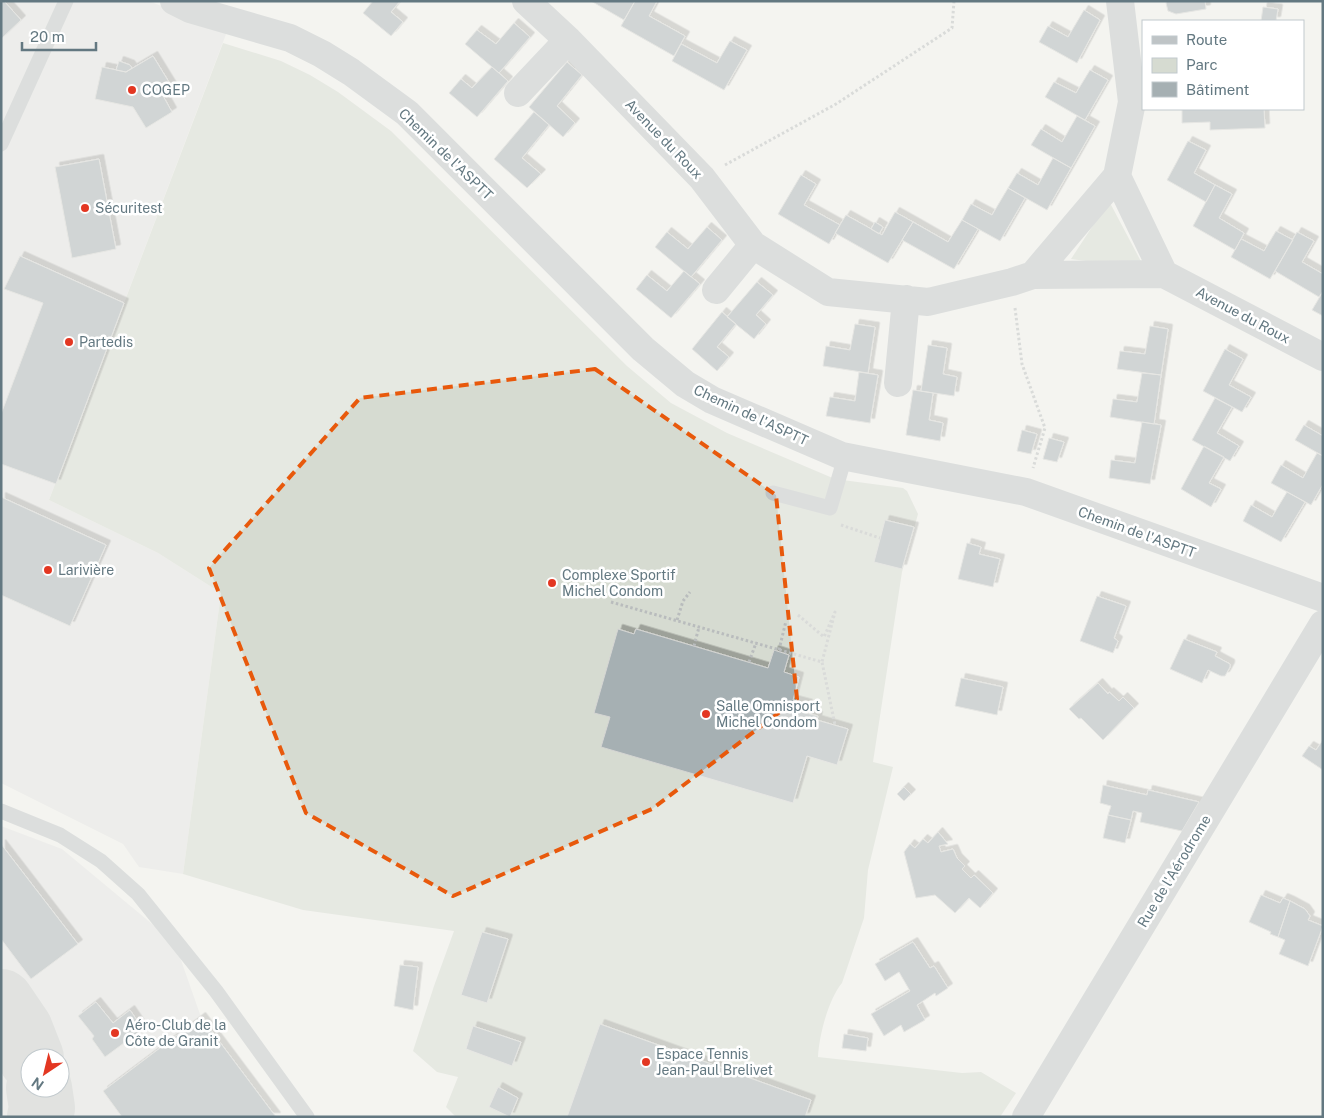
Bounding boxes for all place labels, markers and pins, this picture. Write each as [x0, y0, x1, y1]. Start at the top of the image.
place label: COGEP [142, 82, 190, 98]
marker: COGEP [126, 84, 138, 96]
place label: Sécuritest [95, 200, 163, 216]
marker: Sécuritest [79, 202, 91, 214]
place label: Partedis [79, 334, 133, 350]
marker: Partedis [63, 336, 75, 348]
place label: Larivière [58, 562, 114, 578]
marker: Larivière [42, 564, 54, 576]
place label: Complexe Sportif Michel Condom [562, 567, 676, 599]
marker: Complexe Sportif Michel Condom [546, 577, 558, 589]
place label: Salle Omnisport Michel Condom [716, 698, 820, 730]
marker: Salle Omnisport Michel Condom [700, 708, 712, 720]
place label: Aéro-Club de la Côte de Granit [125, 1017, 226, 1049]
marker: Aéro-Club de la Côte de Granit [109, 1027, 121, 1039]
place label: Espace Tennis Jean-Paul Brelivet [656, 1046, 773, 1078]
marker: Espace Tennis Jean-Paul Brelivet [640, 1056, 652, 1068]

